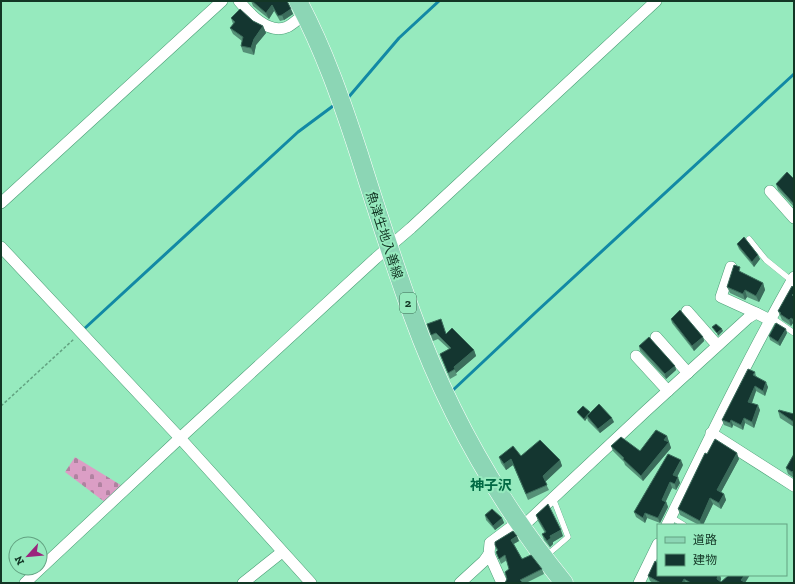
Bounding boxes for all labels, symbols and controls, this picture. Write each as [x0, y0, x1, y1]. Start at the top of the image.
street label: 魚津生地入善線 [363, 190, 406, 281]
road number: 2 [400, 293, 416, 313]
district label: 神子沢 [470, 477, 512, 494]
legend [657, 524, 787, 576]
text: 道路 [693, 533, 717, 547]
north arrow [8, 536, 48, 576]
text: N [12, 553, 27, 567]
text: 建物 [693, 553, 717, 567]

